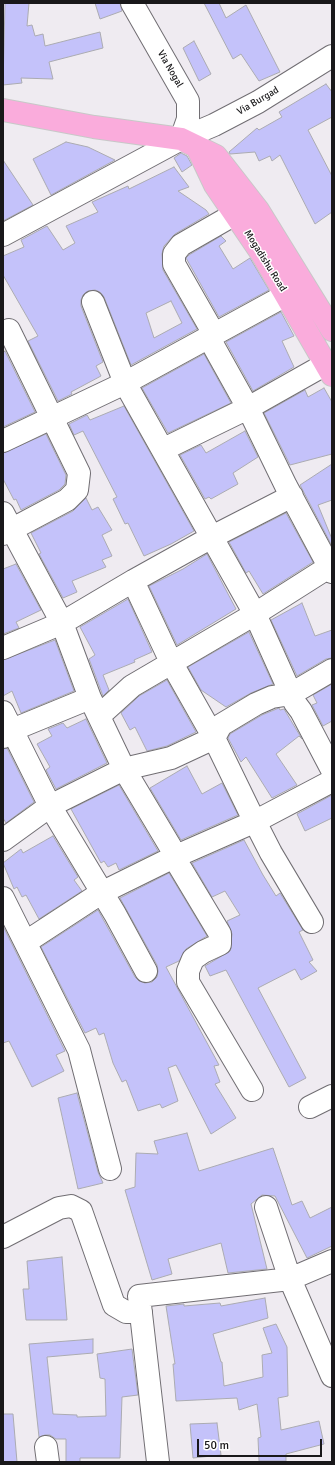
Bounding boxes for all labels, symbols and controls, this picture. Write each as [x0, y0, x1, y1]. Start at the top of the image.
street label: Via Nogal [155, 48, 185, 90]
street label: Via Burgad [235, 84, 281, 118]
street label: Mogadishu Road [241, 228, 289, 294]
scale bar [199, 1431, 324, 1457]
text: 50 m [204, 1438, 229, 1453]

